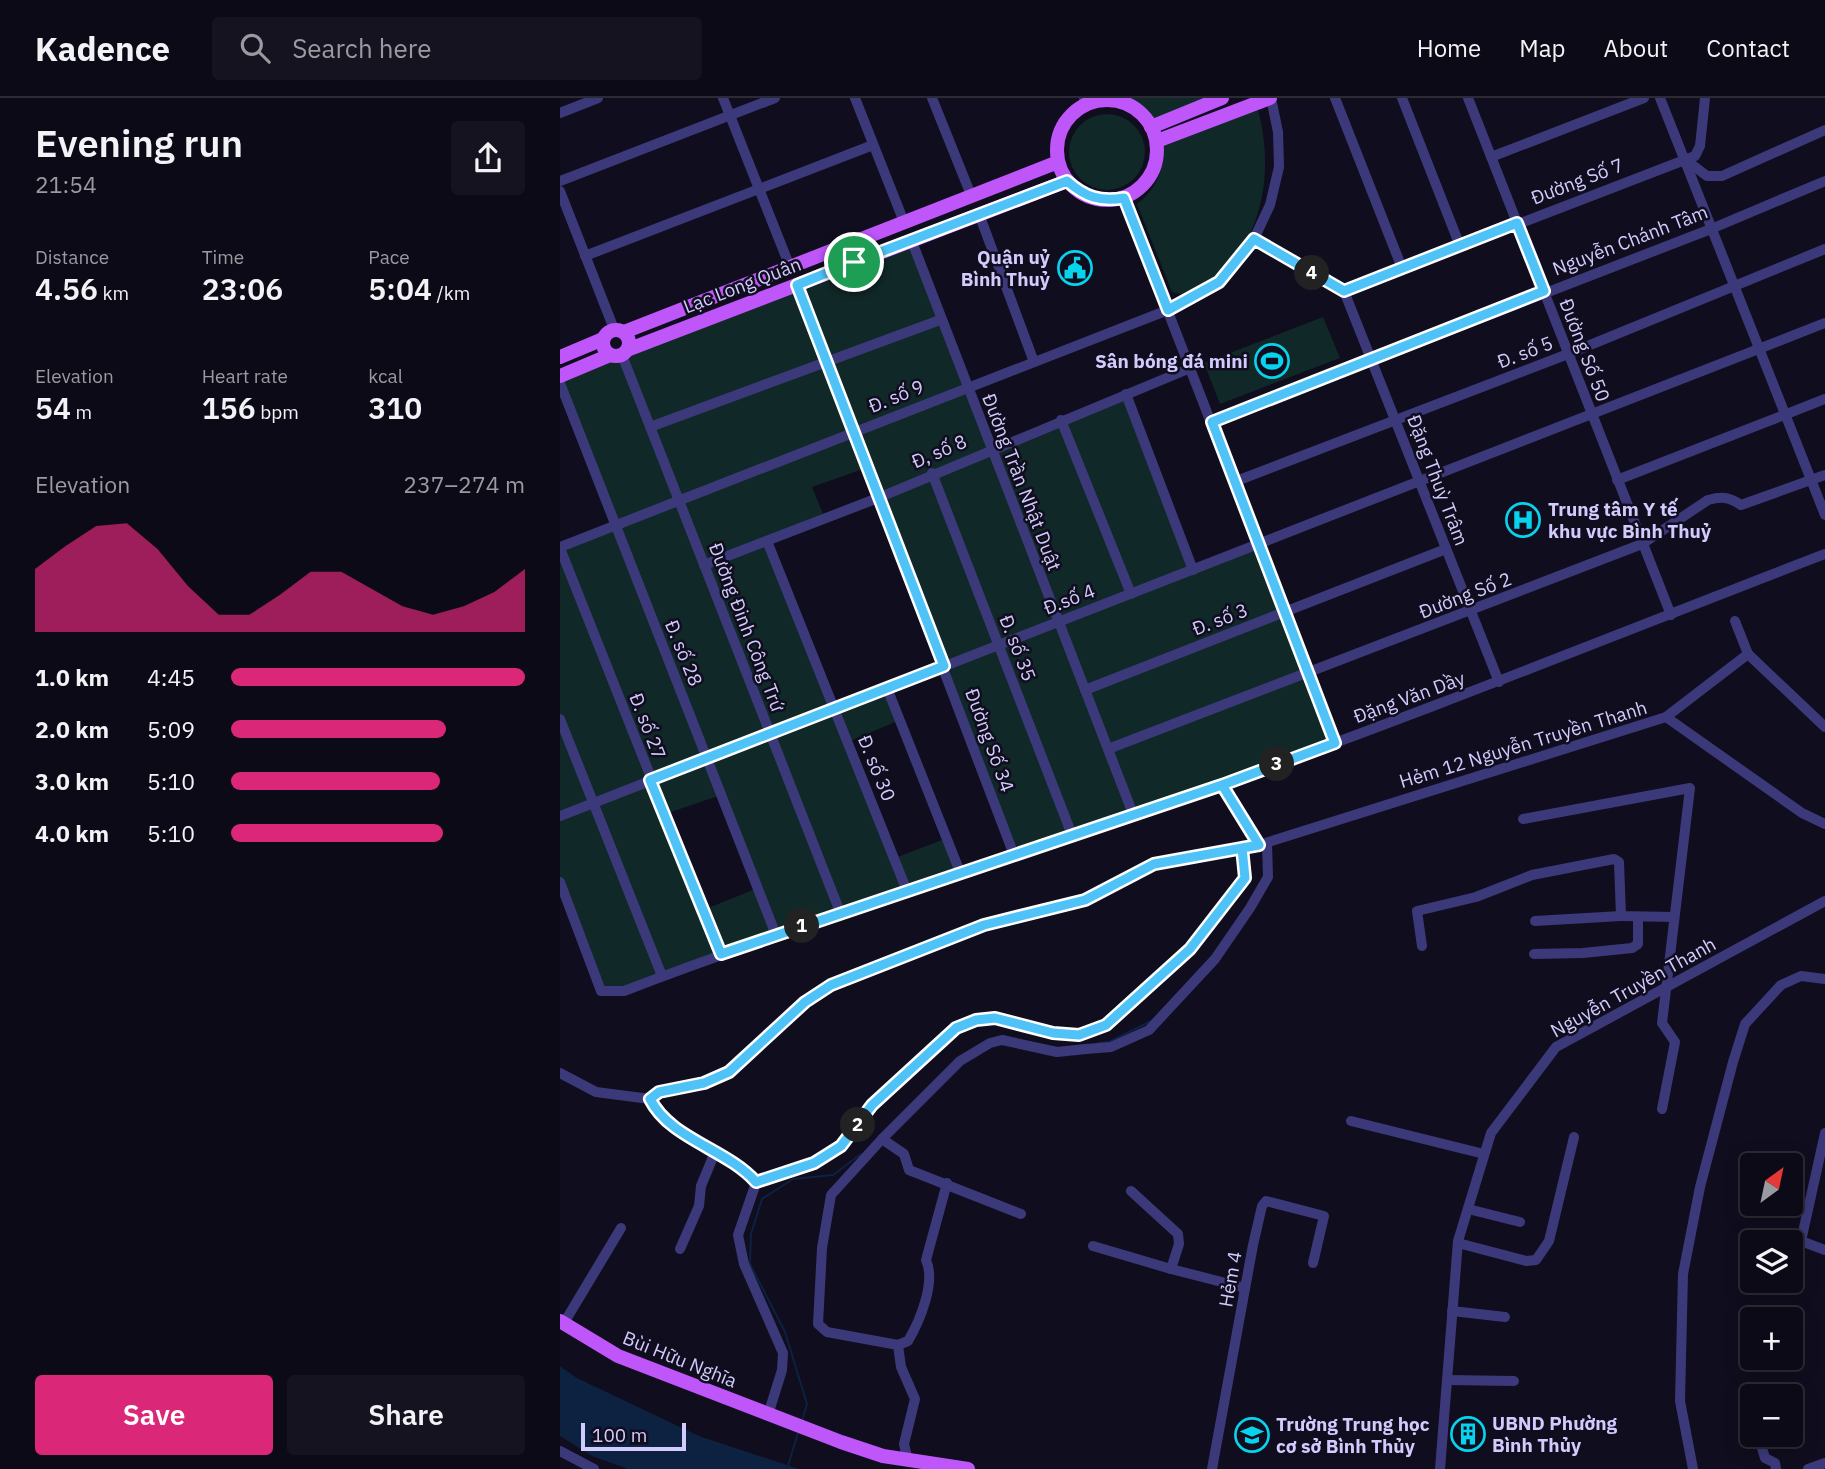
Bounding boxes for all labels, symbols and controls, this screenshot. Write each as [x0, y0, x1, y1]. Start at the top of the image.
search box [212, 17, 702, 80]
text: Kadence [35, 27, 170, 70]
icon: search [236, 29, 274, 67]
text: Search here [292, 31, 432, 65]
text: Home [1417, 32, 1481, 64]
text: Map [1519, 32, 1565, 64]
text: About [1603, 32, 1668, 64]
text: Contact [1706, 32, 1790, 64]
text: Evening run [35, 118, 243, 167]
button: share [451, 121, 525, 195]
street label: Đường Số 7 [1527, 152, 1627, 210]
text: 21:54 [35, 169, 97, 199]
street label: Nguyễn Chánh Tâm [1549, 199, 1711, 281]
pin [824, 232, 884, 292]
icon: arrive [835, 243, 873, 281]
text: Distance [35, 245, 109, 269]
text: Time [202, 245, 244, 269]
text: Pace [368, 245, 410, 269]
place label: Quận uỷ Bình Thuỷ [961, 245, 1051, 291]
public building icon: Quận uỷ Bình Thuỷ [1056, 249, 1094, 287]
street label: Lạc Long Quân [680, 252, 804, 318]
pin: 4 [1294, 256, 1330, 290]
text: 4 [1306, 260, 1317, 284]
text: 4.56 [35, 269, 98, 308]
text: 23:06 [202, 269, 283, 308]
text: 5:04 [368, 269, 432, 308]
text: km [98, 281, 129, 305]
text: /km [432, 281, 470, 305]
street label: Đường Số 50 [1554, 295, 1616, 405]
street label: Đ. số 5 [1494, 330, 1556, 374]
sports icon: Sân bóng đá mini [1253, 342, 1291, 380]
place label: Sân bóng đá mini [1095, 349, 1248, 373]
text: Elevation [35, 364, 114, 388]
text: Heart rate [202, 364, 288, 388]
text: kcal [368, 364, 403, 388]
street label: Đ. số 9 [865, 374, 927, 418]
text: 54 [35, 388, 71, 427]
text: 156 [202, 388, 256, 427]
text: 310 [368, 388, 422, 427]
street label: Đường Trần Nhật Duật [977, 390, 1067, 574]
text: m [71, 400, 92, 424]
text: bpm [256, 400, 299, 424]
street label: Đặng Thuỳ Trâm [1402, 411, 1474, 549]
street label: Đ, số 8 [908, 429, 970, 473]
text: Elevation [35, 469, 130, 499]
text: 237–274 m [403, 469, 525, 499]
place label: Trung tâm Y tế khu vực Bình Thuỷ [1548, 497, 1712, 543]
hospital icon: Trung tâm Y tế khu vực Bình Thuỷ [1504, 501, 1542, 539]
street label: Đường Đinh Công Trứ [704, 539, 790, 715]
street label: Đường Số 2 [1415, 566, 1515, 624]
street label: Đ.số 4 [1040, 578, 1098, 620]
street label: Đ. số 3 [1189, 597, 1251, 641]
street label: Đ. số 35 [994, 611, 1042, 685]
street label: Đ. số 28 [660, 616, 708, 690]
text: 1.0 km [35, 662, 109, 692]
text: 4:45 [147, 662, 195, 692]
street label: Đặng Văn Dầy [1350, 666, 1469, 728]
street label: Đường Số 34 [960, 685, 1020, 795]
street label: Đ. số 27 [624, 689, 672, 763]
street label: Hẻm 12 Nguyễn Truyền Thanh [1396, 695, 1650, 793]
text: 2.0 km [35, 714, 109, 744]
text: 5:09 [147, 714, 195, 744]
street label: Đ. số 30 [853, 731, 901, 805]
pin: 3 [1260, 746, 1294, 782]
text: 3 [1271, 751, 1282, 775]
text: 3.0 km [35, 766, 109, 796]
text: 5:10 [147, 766, 195, 796]
text: 4.0 km [35, 818, 109, 848]
text: 5:10 [147, 818, 195, 848]
pin: 1 [784, 908, 820, 944]
text: 1 [796, 913, 807, 937]
street label: Nguyễn Truyền Thanh [1546, 932, 1720, 1042]
pin: 2 [840, 1108, 876, 1142]
text: 2 [852, 1112, 863, 1136]
north arrow [1740, 1153, 1802, 1216]
map controls [1740, 1153, 1803, 1447]
button: layers [1740, 1230, 1803, 1293]
street label: Hẻm 4 [1213, 1249, 1247, 1309]
button: + [1740, 1307, 1803, 1370]
street label: Bùi Hữu Nghĩa [619, 1325, 741, 1393]
button: Save [35, 1375, 273, 1455]
button: Share [287, 1375, 525, 1455]
button: − [1740, 1384, 1803, 1447]
place label: UBND Phường Bình Thủy [1492, 1411, 1617, 1457]
place label: Trường Trung học cơ sở Bình Thủy [1276, 1412, 1430, 1458]
building icon: UBND Phường Bình Thủy [1449, 1415, 1487, 1453]
school or university icon: Trường Trung học cơ sở Bình Thủy [1233, 1416, 1271, 1454]
scale bar [581, 1420, 686, 1452]
text: 100 m [592, 1423, 647, 1447]

